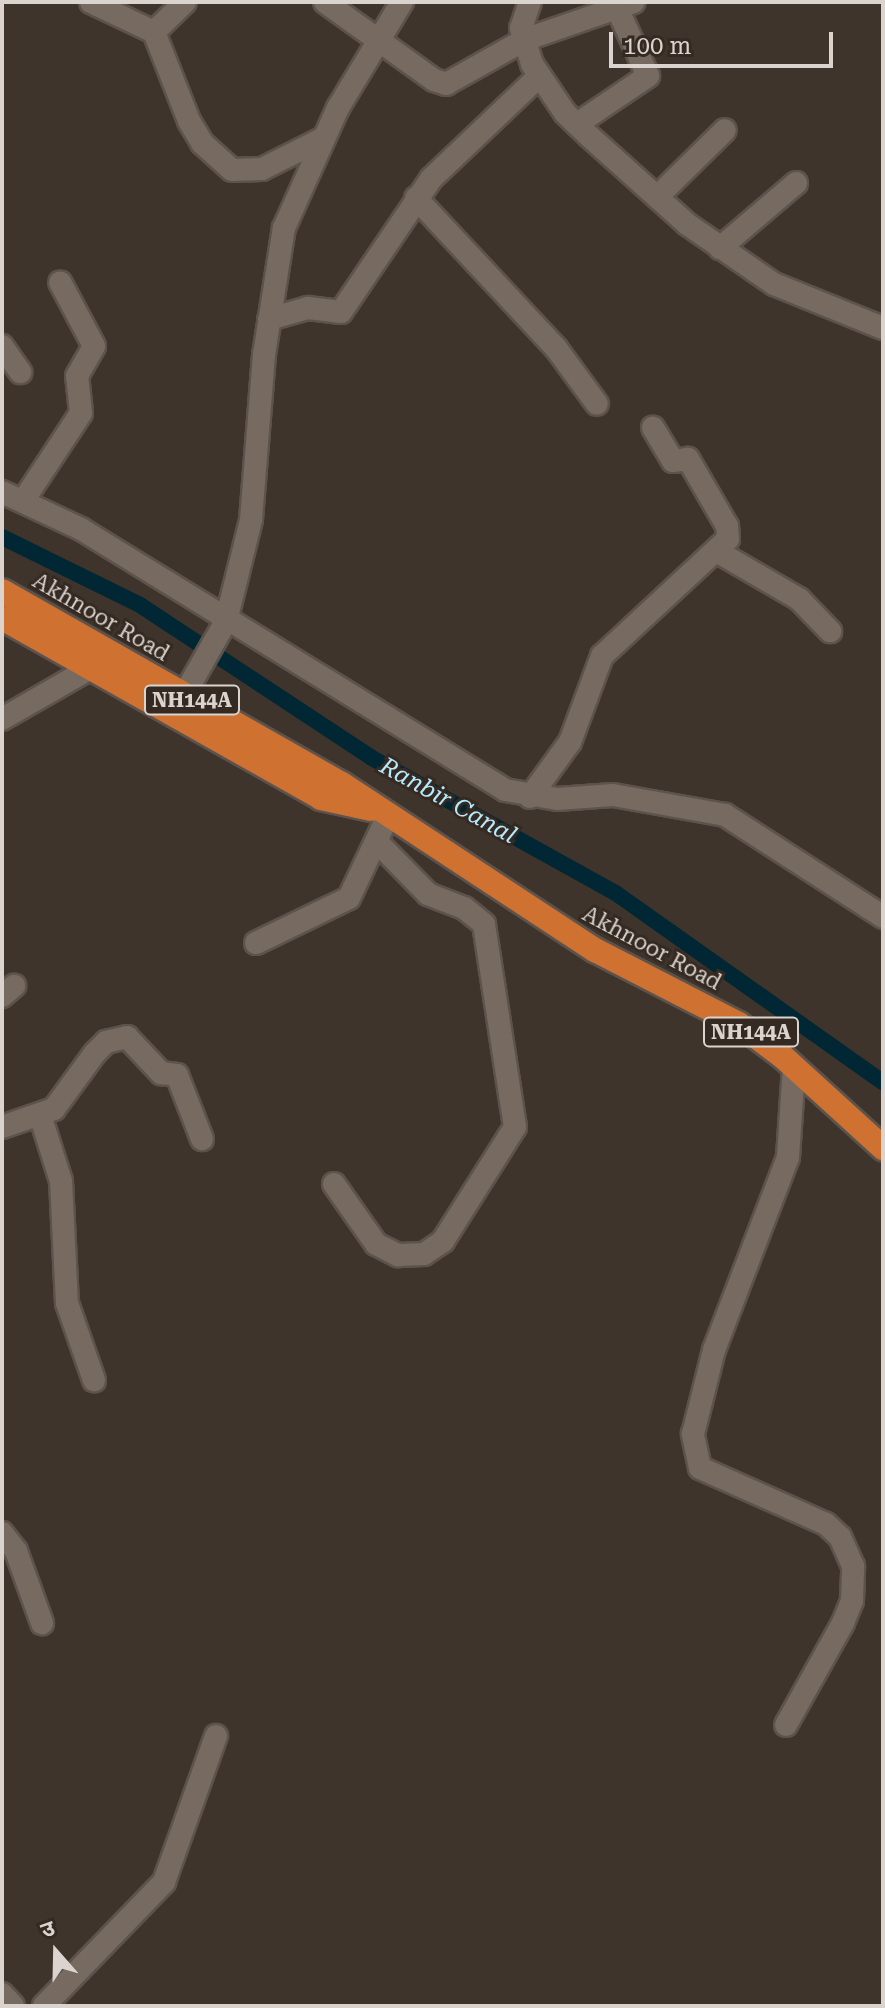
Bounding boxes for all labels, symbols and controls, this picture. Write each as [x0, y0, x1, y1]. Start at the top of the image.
scale bar [613, 16, 837, 66]
text: 100 m [623, 32, 691, 60]
street label: Akhnoor Road [28, 567, 174, 667]
road number: NH144A [144, 684, 240, 716]
water label: Ranbir Canal [375, 752, 521, 850]
street label: Akhnoor Road [578, 900, 726, 996]
road number: NH144A [703, 1016, 799, 1048]
north arrow [16, 1912, 96, 1992]
text: उ [37, 1915, 58, 1943]

